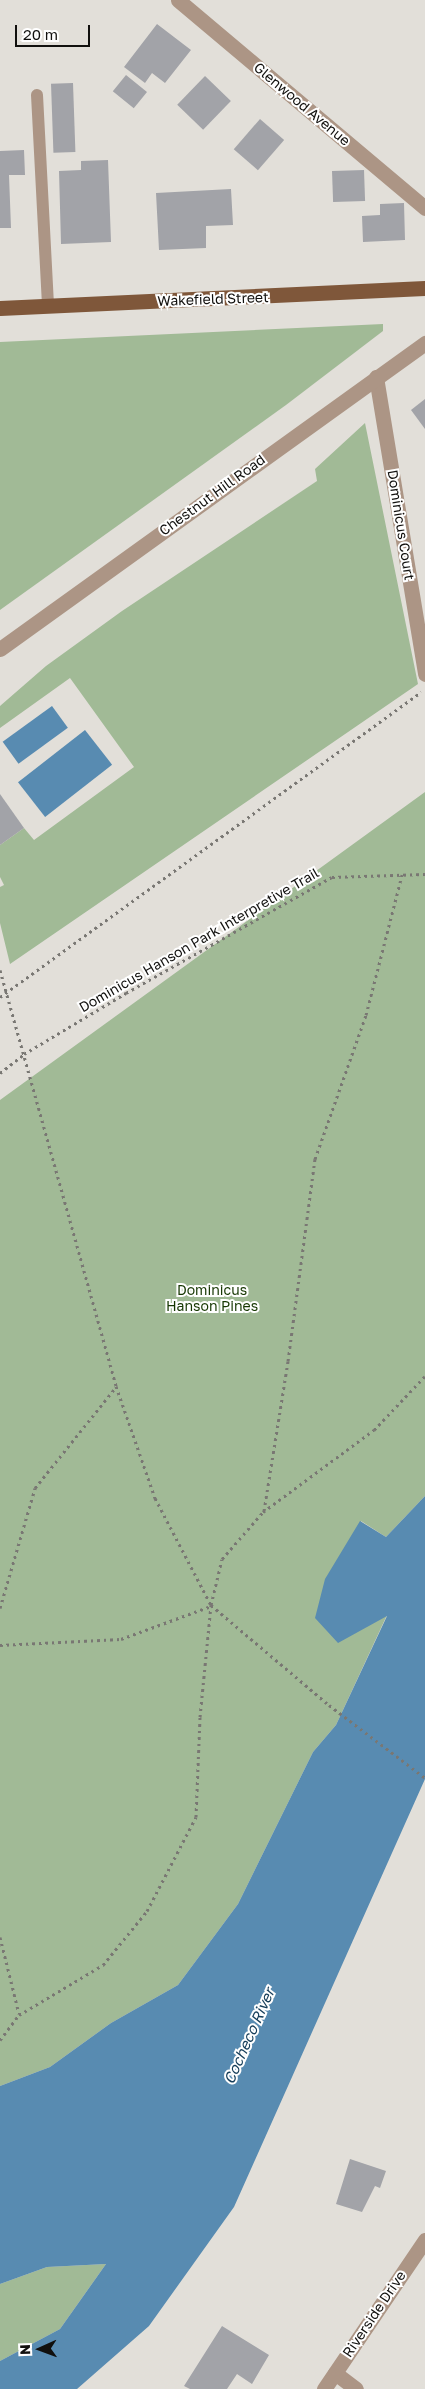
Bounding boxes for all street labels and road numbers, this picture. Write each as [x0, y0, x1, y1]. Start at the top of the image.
street label: Glenwood Avenue [251, 59, 353, 149]
street label: Wakefield Street [157, 289, 269, 309]
street label: Chestnut Hill Road [156, 451, 268, 539]
street label: Dominicus Court [384, 469, 418, 581]
street label: Dominicus Hanson Park Interpretive Trail [76, 864, 322, 1016]
street label: Riverside Drive [339, 2268, 409, 2360]

